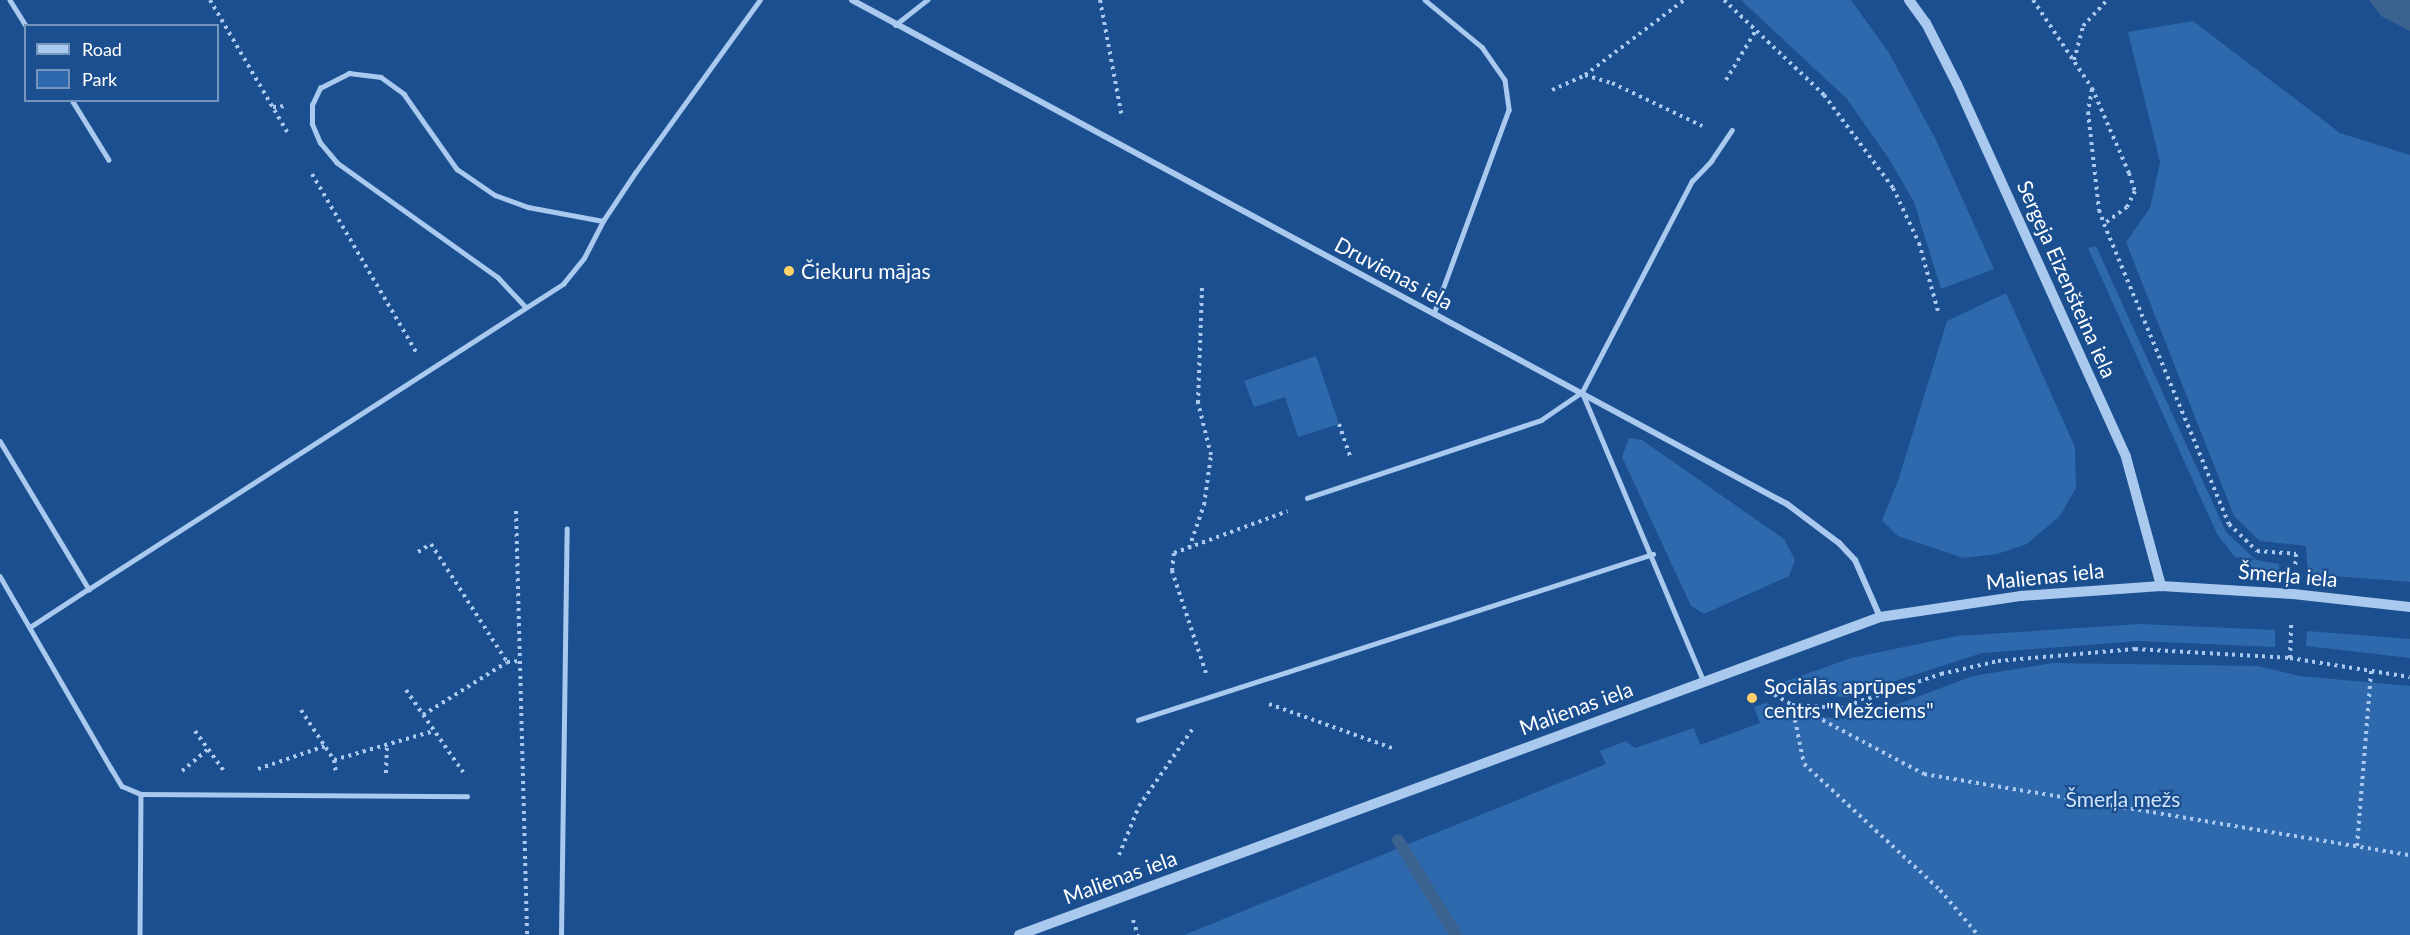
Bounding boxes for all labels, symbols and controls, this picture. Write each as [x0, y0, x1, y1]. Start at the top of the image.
legend [24, 24, 219, 102]
text: Road [82, 38, 122, 60]
text: Park [82, 68, 117, 90]
street label: Sergeja Eizenšteina iela [2012, 176, 2122, 382]
street label: Druvienas iela [1331, 231, 1457, 315]
place label: Čiekuru mājas [801, 258, 931, 284]
marker: Čiekuru mājas [782, 264, 796, 278]
street label: Malienas iela [1985, 557, 2105, 595]
street label: Šmerļa iela [2237, 558, 2339, 592]
place label: Sociālās aprūpes centrs "Mežciems" [1764, 673, 1934, 723]
street label: Malienas iela [1516, 676, 1636, 740]
marker: Sociālās aprūpes centrs "Mežciems" [1745, 691, 1759, 705]
park label: Šmerļa mežs [2066, 786, 2180, 812]
street label: Malienas iela [1060, 845, 1180, 909]

